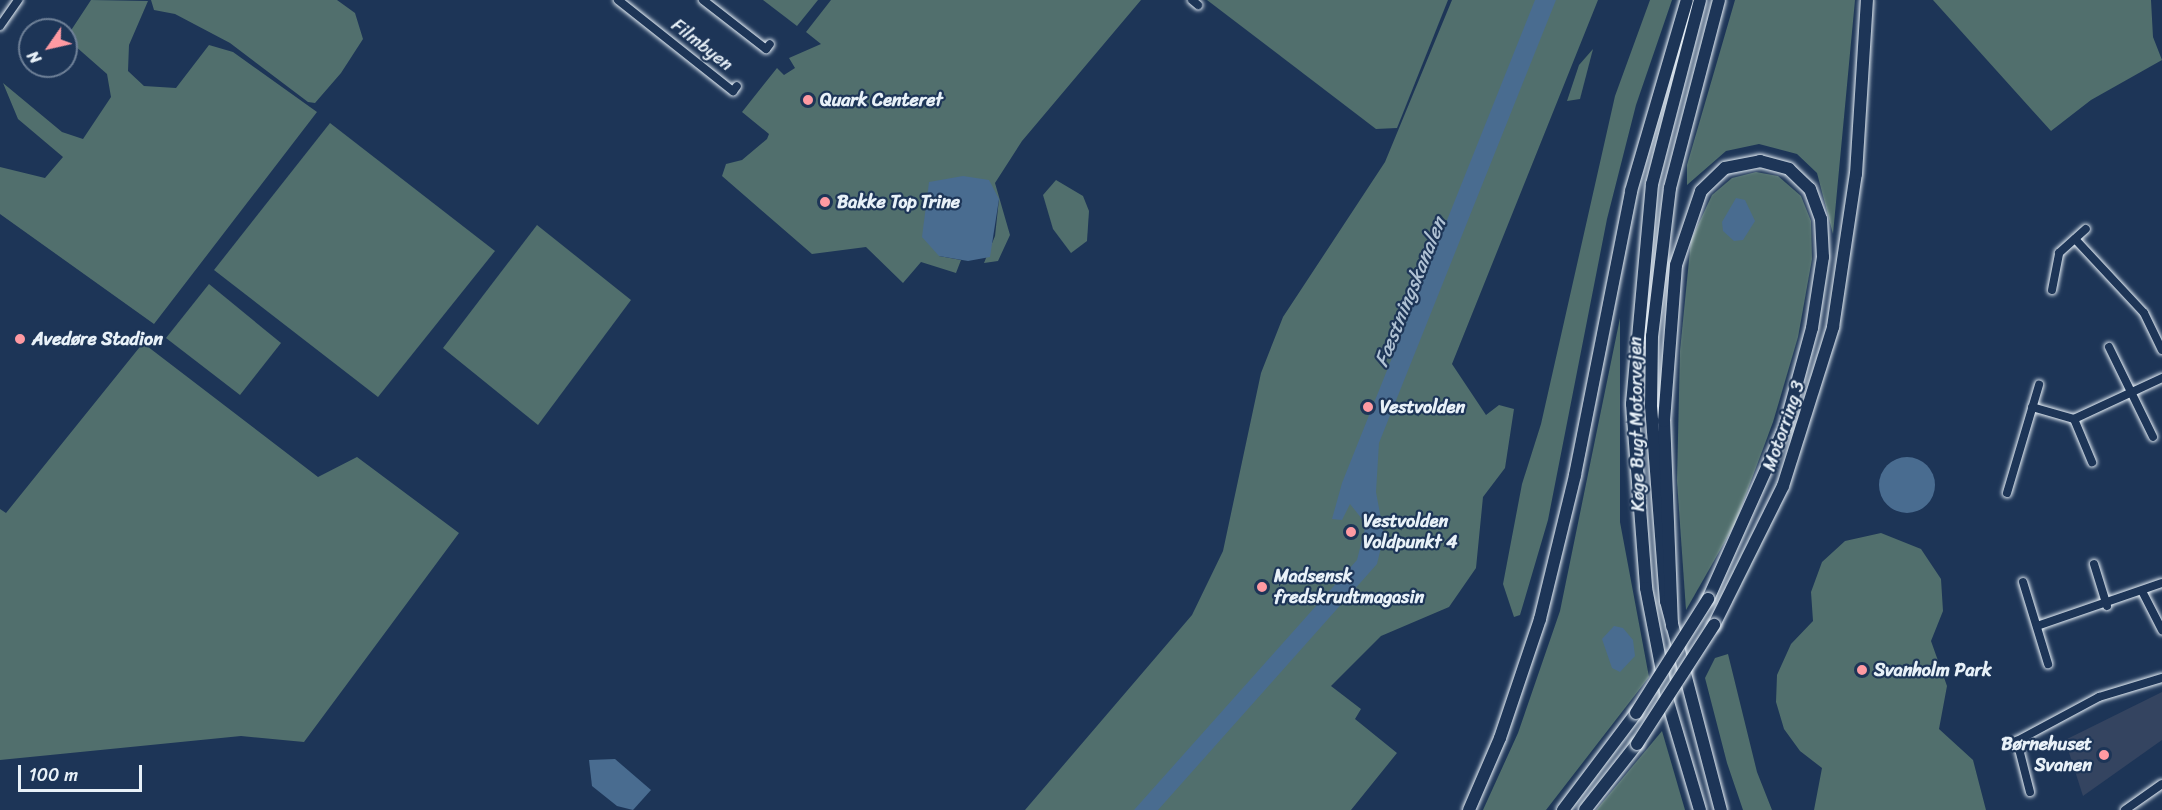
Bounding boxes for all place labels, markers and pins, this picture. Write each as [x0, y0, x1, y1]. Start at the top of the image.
place label: Quark Centeret [820, 89, 943, 111]
marker: Quark Centeret [801, 93, 815, 107]
place label: Bakke Top Trine [837, 191, 962, 213]
marker: Bakke Top Trine [818, 195, 832, 209]
place label: Avedøre Stadion [32, 328, 163, 350]
marker: Avedøre Stadion [13, 332, 27, 346]
place label: Vestvolden [1380, 396, 1465, 418]
marker: Vestvolden [1361, 400, 1375, 414]
place label: Vestvolden Voldpunkt 4 [1363, 511, 1458, 554]
marker: Vestvolden Voldpunkt 4 [1344, 525, 1358, 539]
place label: Madsensk fredskrudtmagasin [1274, 566, 1424, 608]
marker: Madsensk fredskrudtmagasin [1255, 580, 1269, 594]
place label: Svanholm Park [1874, 659, 1992, 681]
marker: Svanholm Park [1855, 663, 1869, 677]
place label: Børnehuset Svanen [2001, 734, 2092, 777]
marker: Børnehuset Svanen [2097, 748, 2111, 762]

